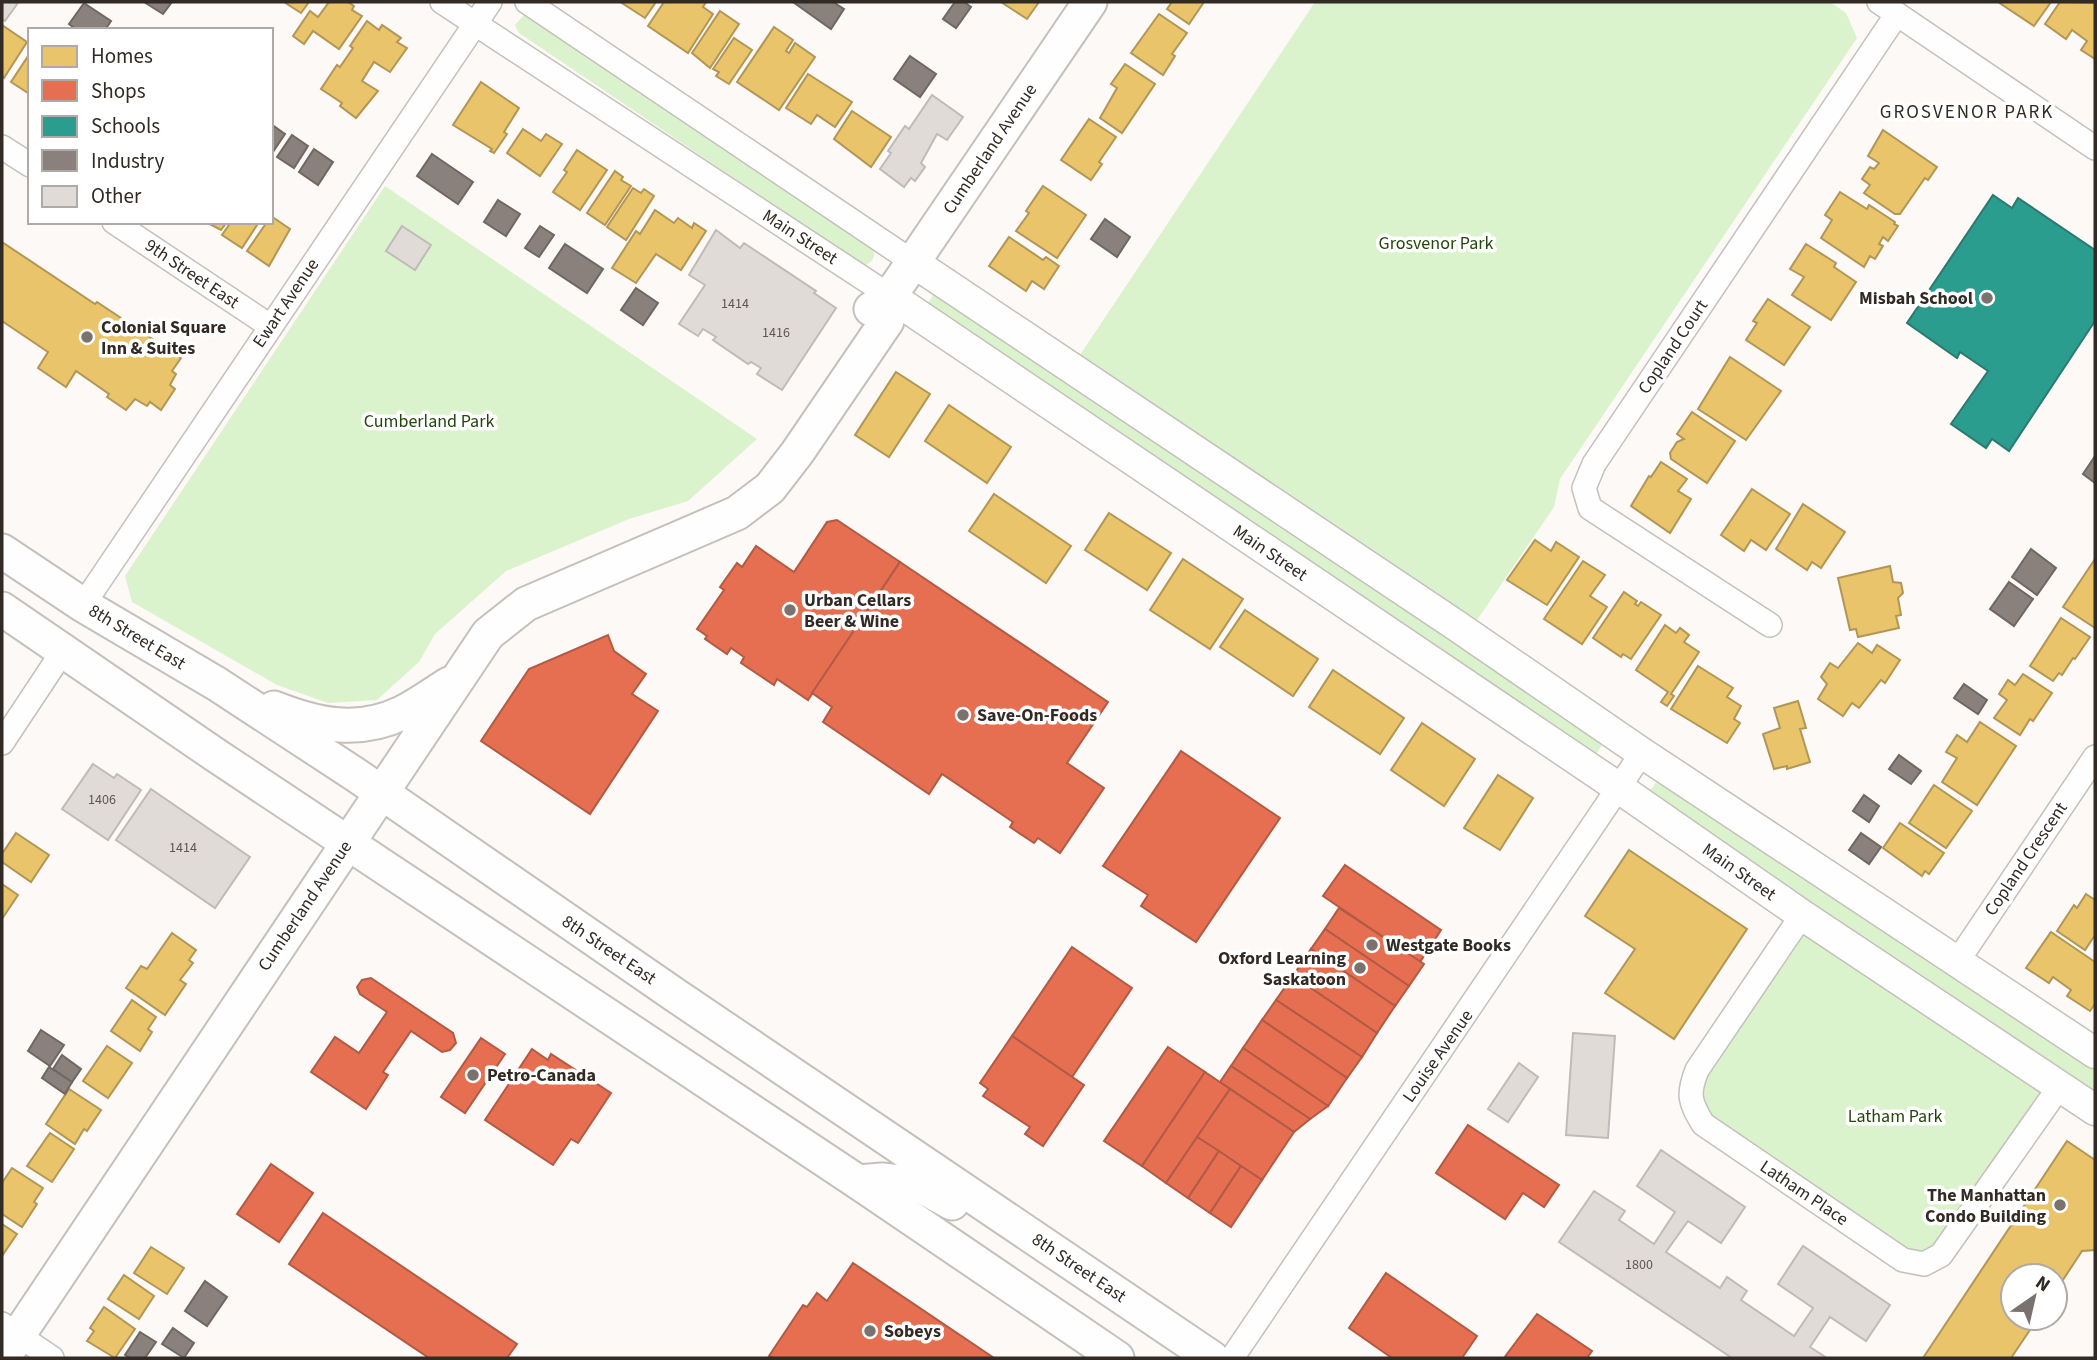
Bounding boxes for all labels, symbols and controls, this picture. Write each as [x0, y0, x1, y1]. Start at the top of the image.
legend [28, 28, 273, 224]
text: Homes [91, 41, 153, 71]
text: Shops [91, 76, 146, 106]
street label: Cumberland Avenue [937, 79, 1043, 219]
district label: GROSVENOR PARK [1880, 99, 2054, 126]
text: Schools [91, 111, 160, 141]
text: Industry [91, 146, 164, 176]
text: Other [91, 181, 142, 211]
street label: Main Street [757, 203, 843, 271]
park label: Grosvenor Park [1379, 231, 1493, 256]
street label: 9th Street East [140, 233, 244, 315]
street label: Ewart Avenue [247, 253, 325, 353]
place label: Misbah School [1859, 286, 1973, 311]
marker: Misbah School [1979, 290, 1995, 306]
house number: 1414 [721, 294, 749, 314]
street label: Copland Court [1632, 295, 1714, 399]
place label: Colonial Square Inn & Suites [101, 315, 226, 361]
house number: 1416 [762, 323, 790, 343]
marker: Colonial Square Inn & Suites [79, 329, 95, 345]
park label: Cumberland Park [364, 409, 494, 434]
street label: Main Street [1228, 519, 1312, 587]
place label: Urban Cellars Beer & Wine [804, 588, 911, 634]
street label: 8th Street East [84, 598, 190, 676]
marker: Urban Cellars Beer & Wine [782, 602, 798, 618]
place label: Save-On-Foods [977, 703, 1097, 728]
marker: Save-On-Foods [955, 707, 971, 723]
house number: 1406 [88, 790, 116, 810]
street label: Copland Crescent [1979, 797, 2073, 921]
street label: Cumberland Avenue [252, 836, 358, 976]
street label: Main Street [1697, 837, 1781, 907]
house number: 1414 [169, 838, 197, 858]
street label: 8th Street East [557, 909, 661, 991]
place label: Westgate Books [1386, 933, 1511, 958]
marker: Westgate Books [1364, 937, 1380, 953]
place label: Oxford Learning Saskatoon [1218, 946, 1346, 992]
marker: Oxford Learning Saskatoon [1352, 960, 1368, 976]
street label: Louise Avenue [1397, 1005, 1479, 1107]
place label: Petro-Canada [487, 1063, 596, 1088]
marker: Petro-Canada [465, 1067, 481, 1083]
park label: Latham Park [1848, 1104, 1942, 1129]
street label: Latham Place [1755, 1154, 1853, 1232]
place label: The Manhattan Condo Building [1925, 1183, 2046, 1229]
marker: The Manhattan Condo Building [2052, 1197, 2068, 1213]
street label: 8th Street East [1027, 1227, 1131, 1309]
house number: 1800 [1625, 1255, 1653, 1275]
north arrow [1999, 1262, 2069, 1332]
text: N [2030, 1269, 2055, 1299]
place label: Sobeys [884, 1319, 941, 1344]
marker: Sobeys [862, 1323, 878, 1339]

